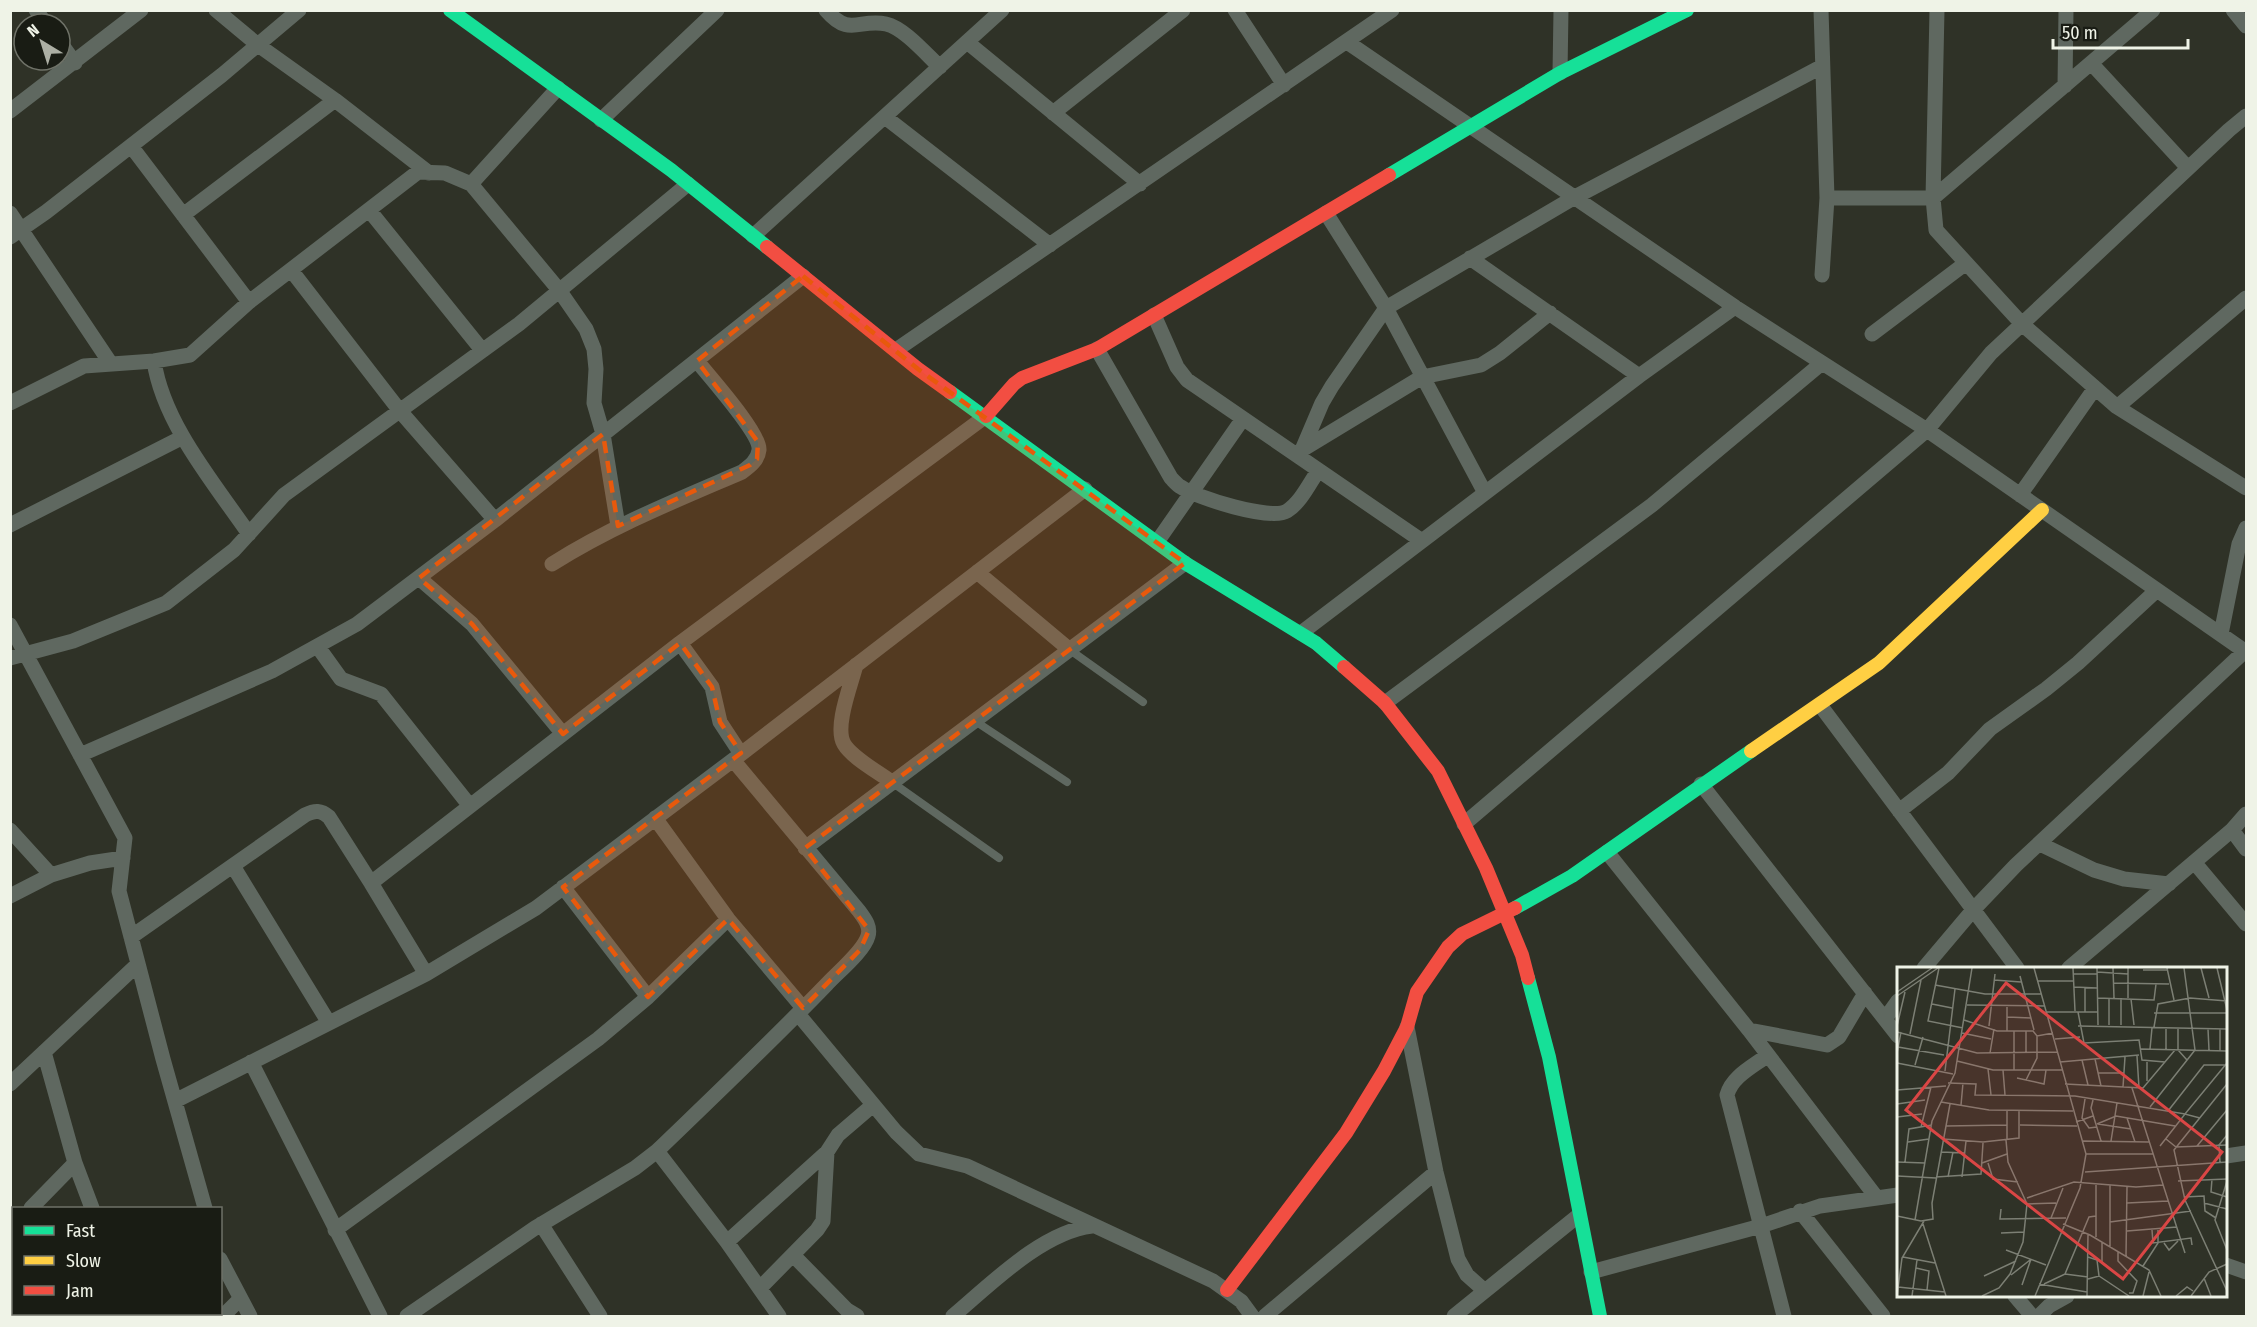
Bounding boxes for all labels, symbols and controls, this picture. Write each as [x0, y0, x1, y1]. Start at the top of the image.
north arrow [12, 12, 72, 72]
scale bar [2053, 12, 2188, 50]
text: N [23, 20, 43, 41]
text: 50 m [2062, 22, 2098, 44]
inset map [1897, 967, 2227, 1297]
legend [12, 1207, 222, 1315]
text: Fast [66, 1220, 95, 1242]
text: Slow [66, 1250, 101, 1272]
text: Jam [66, 1280, 94, 1302]

